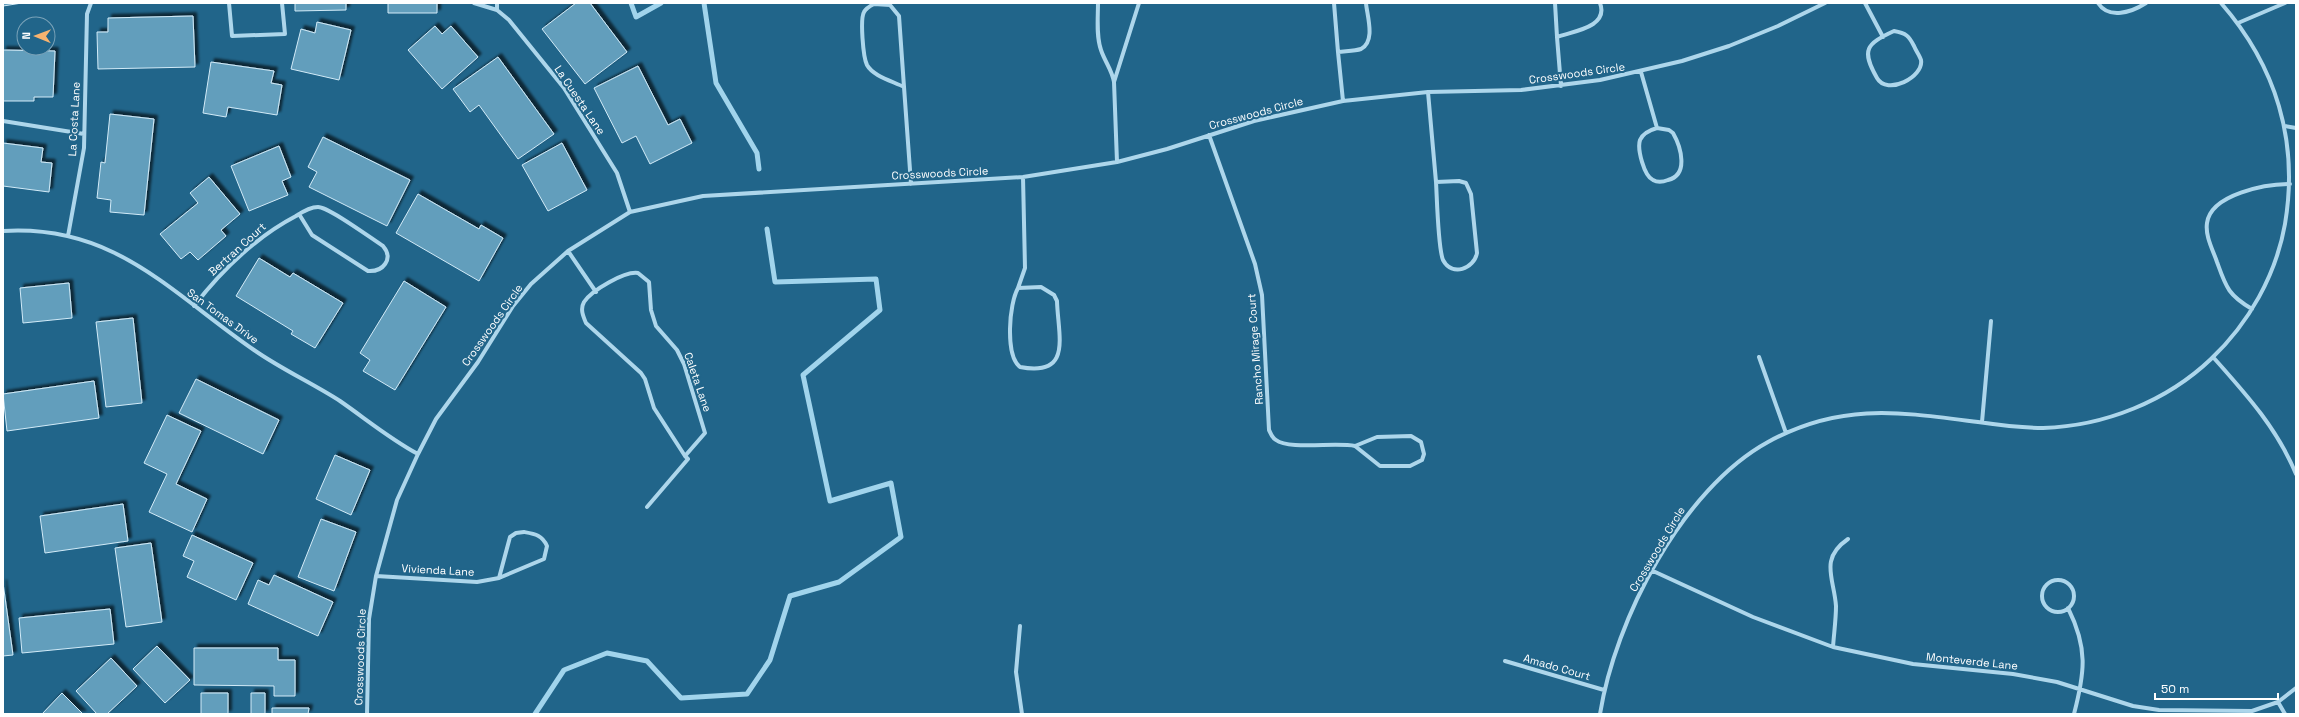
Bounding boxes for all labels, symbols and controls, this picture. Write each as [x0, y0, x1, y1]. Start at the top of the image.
north arrow [16, 16, 56, 56]
text: N [19, 32, 33, 40]
street label: Crosswoods Circle [1528, 59, 1626, 87]
street label: La Cuesta Lane [552, 63, 608, 137]
street label: La Costa Lane [65, 81, 83, 157]
street label: Crosswoods Circle [1207, 94, 1305, 132]
street label: Crosswoods Circle [891, 163, 989, 183]
street label: Bertran Court [205, 219, 269, 279]
street label: Crosswoods Circle [459, 281, 525, 369]
street label: San Tomas Drive [184, 285, 262, 347]
street label: Rancho Mirage Court [1244, 293, 1266, 405]
street label: Caleta Lane [681, 350, 715, 414]
street label: Crosswoods Circle [1626, 504, 1688, 594]
street label: Vivienda Lane [401, 561, 475, 579]
street label: Crosswoods Circle [351, 608, 369, 706]
street label: Monteverde Lane [1925, 649, 2019, 673]
street label: Amado Court [1522, 651, 1592, 683]
scale bar [2155, 675, 2278, 701]
text: 50 m [2161, 681, 2189, 697]

